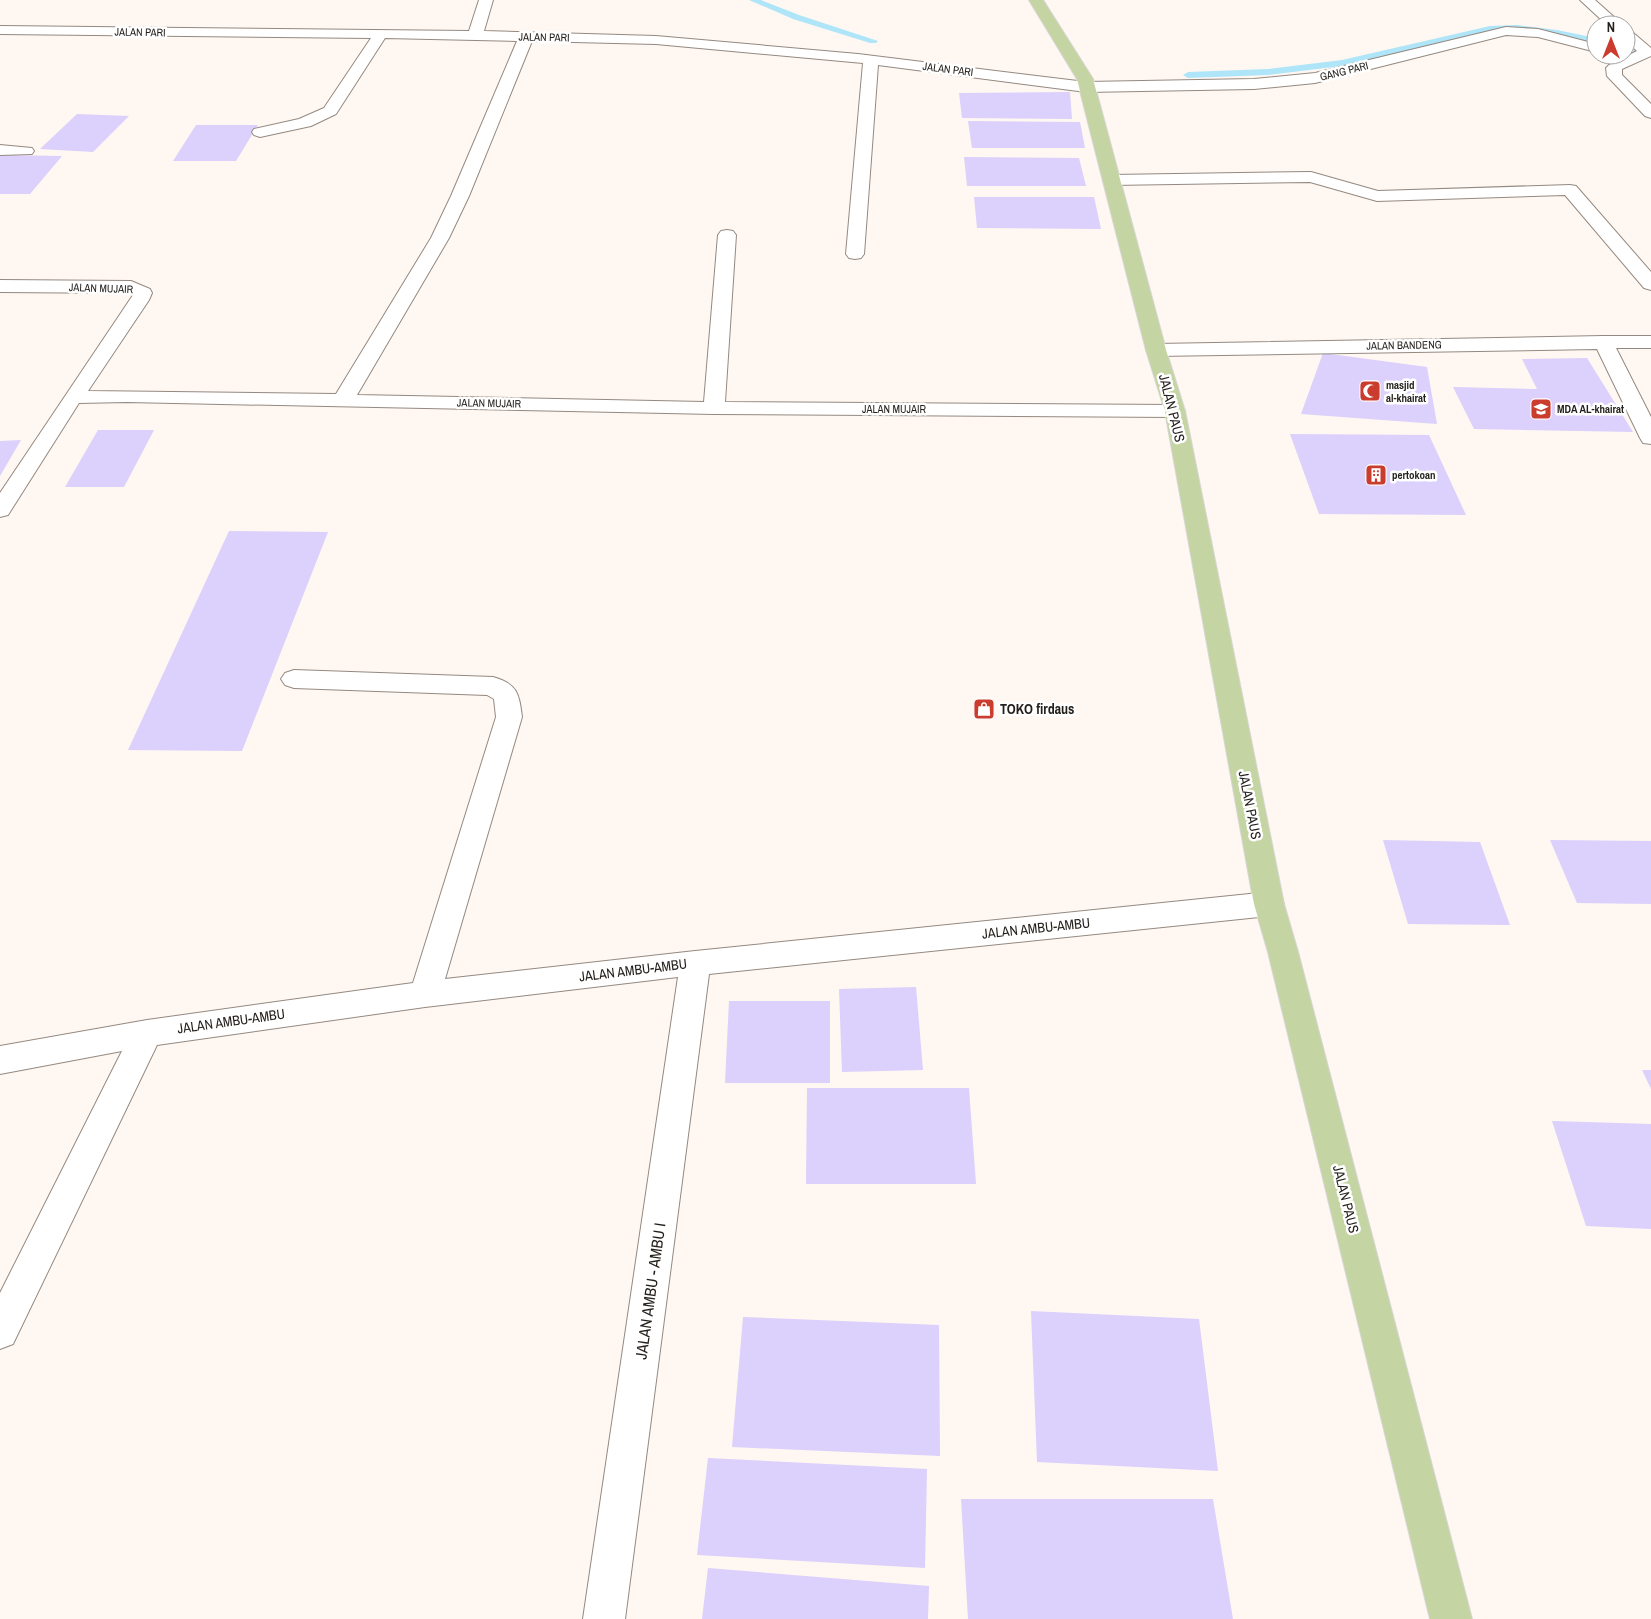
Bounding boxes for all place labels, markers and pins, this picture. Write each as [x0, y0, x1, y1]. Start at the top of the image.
place label: masjid al-khairat [1386, 378, 1426, 405]
mosque icon: masjid al-khairat [1358, 379, 1382, 403]
school or university icon: MDA AL-khairat [1529, 397, 1553, 421]
place label: MDA AL-khairat [1557, 402, 1624, 416]
building icon: pertokoan [1364, 463, 1388, 487]
place label: pertokoan [1392, 468, 1436, 482]
shop icon: TOKO firdaus [972, 697, 996, 721]
place label: TOKO firdaus [1000, 700, 1074, 718]

